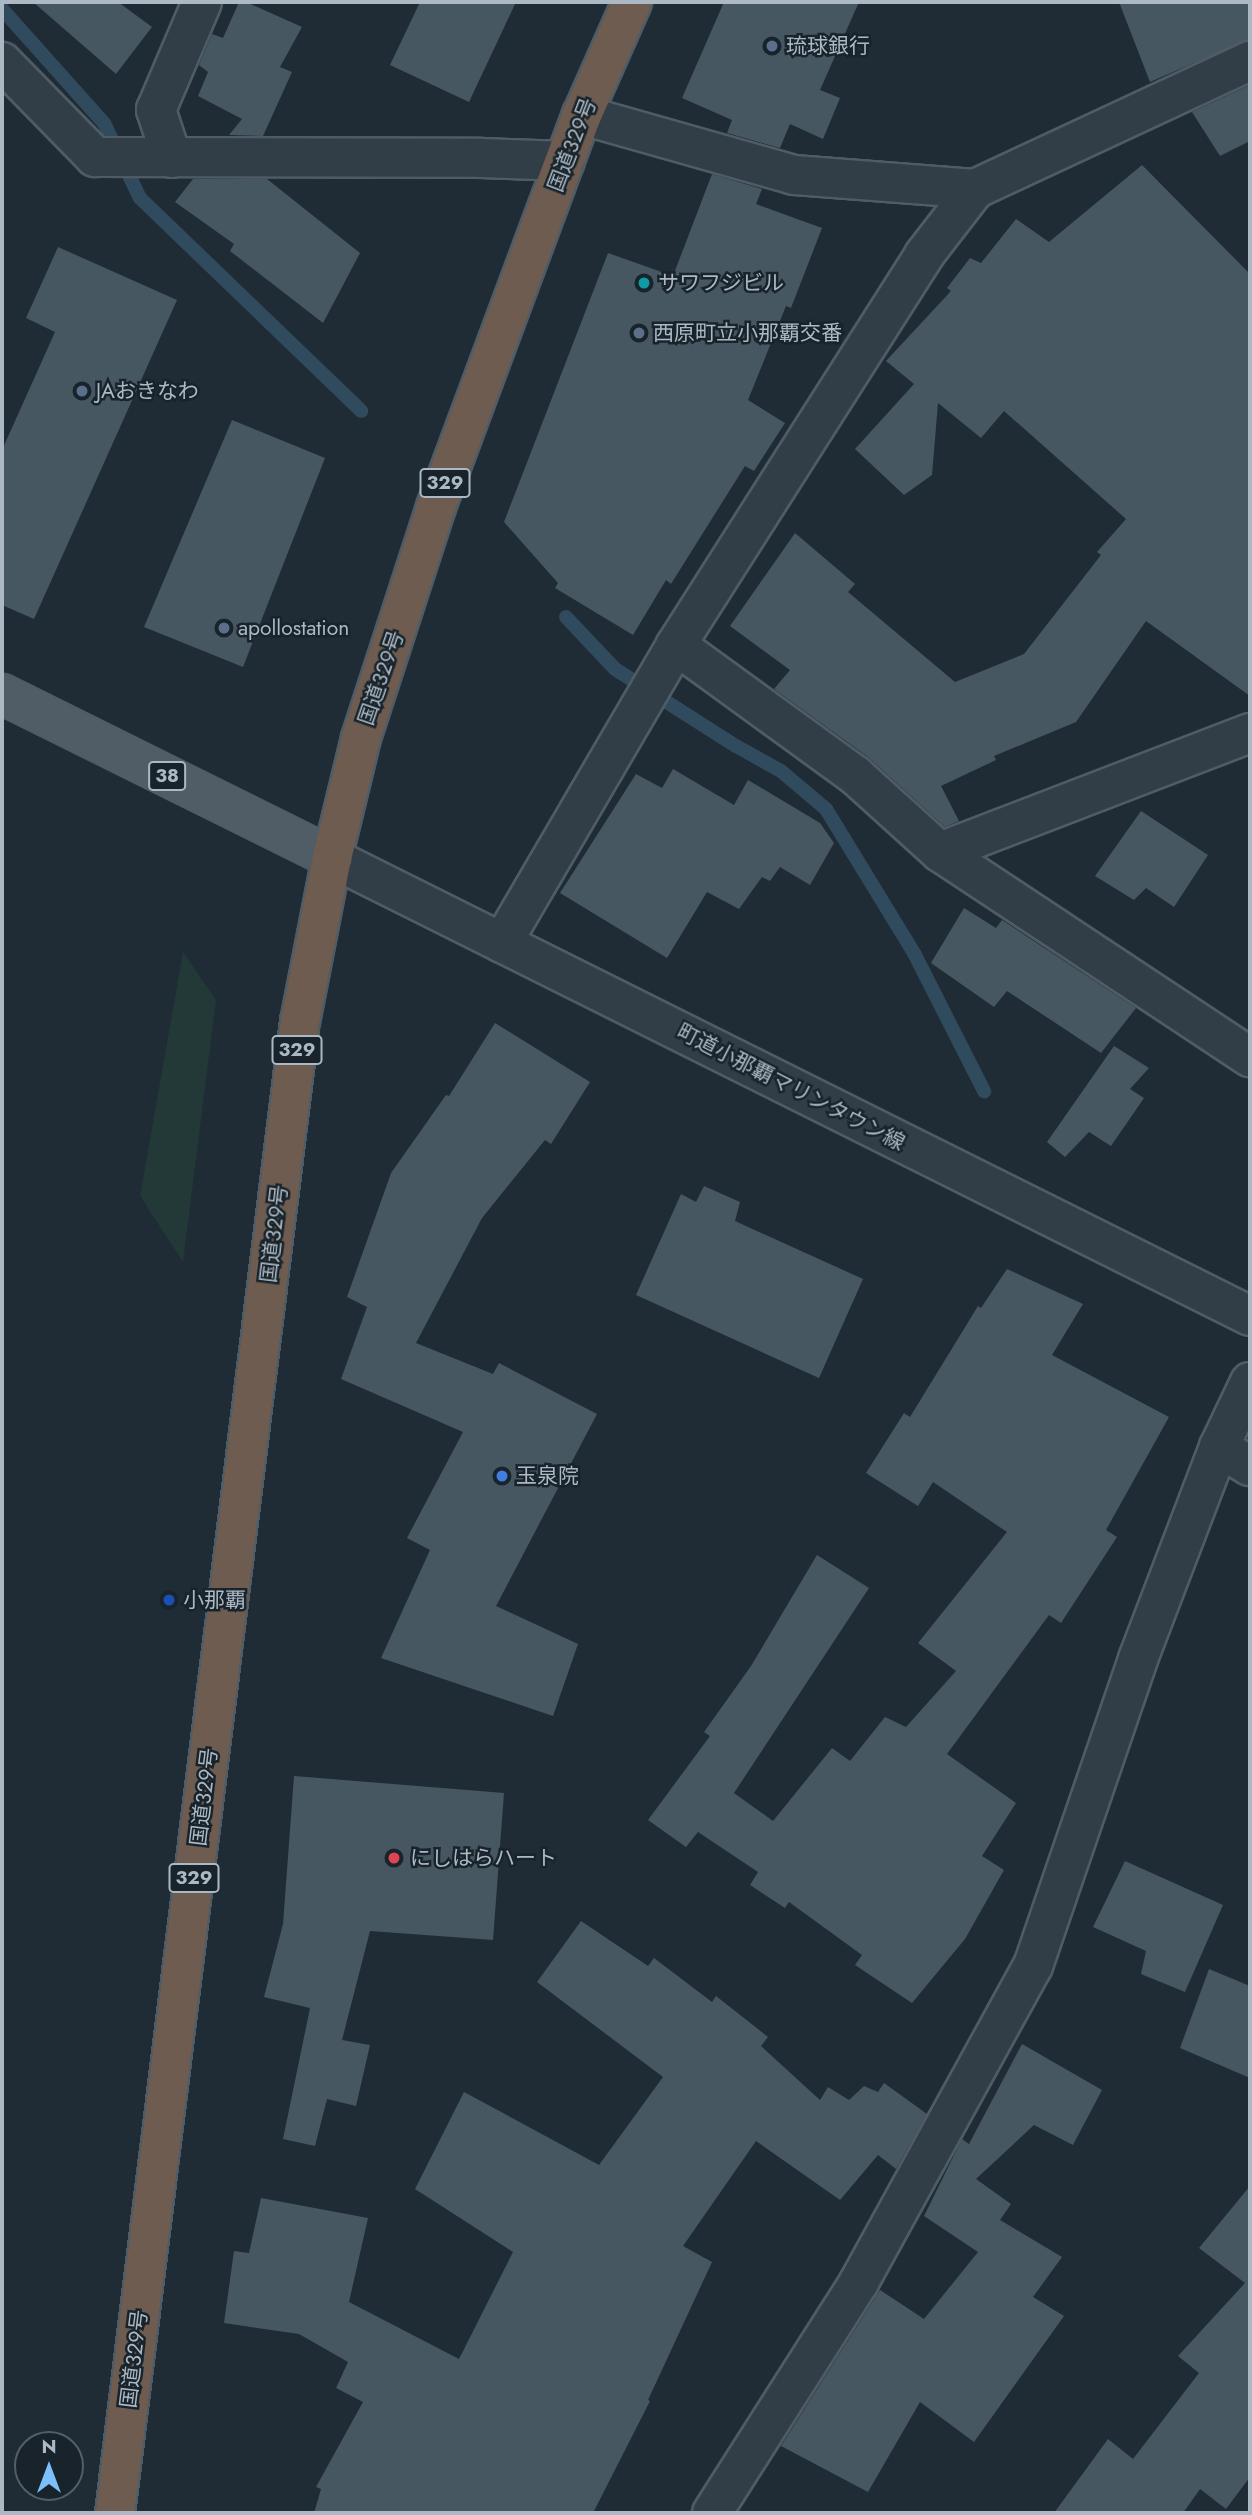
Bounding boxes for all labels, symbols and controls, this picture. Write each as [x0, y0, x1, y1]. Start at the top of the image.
place label: 琉球銀行 [786, 33, 870, 59]
marker: 琉球銀行 [764, 38, 780, 54]
street label: 国道329号 [543, 95, 601, 195]
place label: サワフジビル [658, 270, 784, 296]
marker: サワフジビル [636, 275, 652, 291]
place label: 西原町立小那覇交番 [653, 320, 842, 346]
marker: 西原町立小那覇交番 [631, 325, 647, 341]
place label: JAおきなわ [96, 378, 199, 404]
marker: JAおきなわ [74, 383, 90, 399]
road number: 329 [419, 468, 471, 498]
place label: apollostation [238, 615, 349, 641]
marker: apollostation [216, 620, 232, 636]
street label: 国道329号 [353, 627, 409, 729]
road number: 38 [148, 761, 186, 792]
street label: 町道小那覇マリンタウン線 [673, 1019, 909, 1155]
road number: 329 [271, 1034, 323, 1066]
street label: 国道329号 [255, 1184, 293, 1284]
place label: 玉泉院 [516, 1463, 579, 1489]
marker: 玉泉院 [494, 1468, 510, 1484]
place label: 小那覇 [183, 1587, 246, 1613]
marker: 小那覇 [161, 1592, 177, 1608]
street label: 国道329号 [185, 1747, 223, 1847]
place label: にしはらハート [410, 1845, 557, 1871]
marker: にしはらハート [384, 1848, 404, 1868]
road number: 329 [168, 1862, 220, 1894]
street label: 国道329号 [115, 2309, 153, 2409]
north arrow [14, 2431, 84, 2501]
text: N [41, 2433, 57, 2460]

